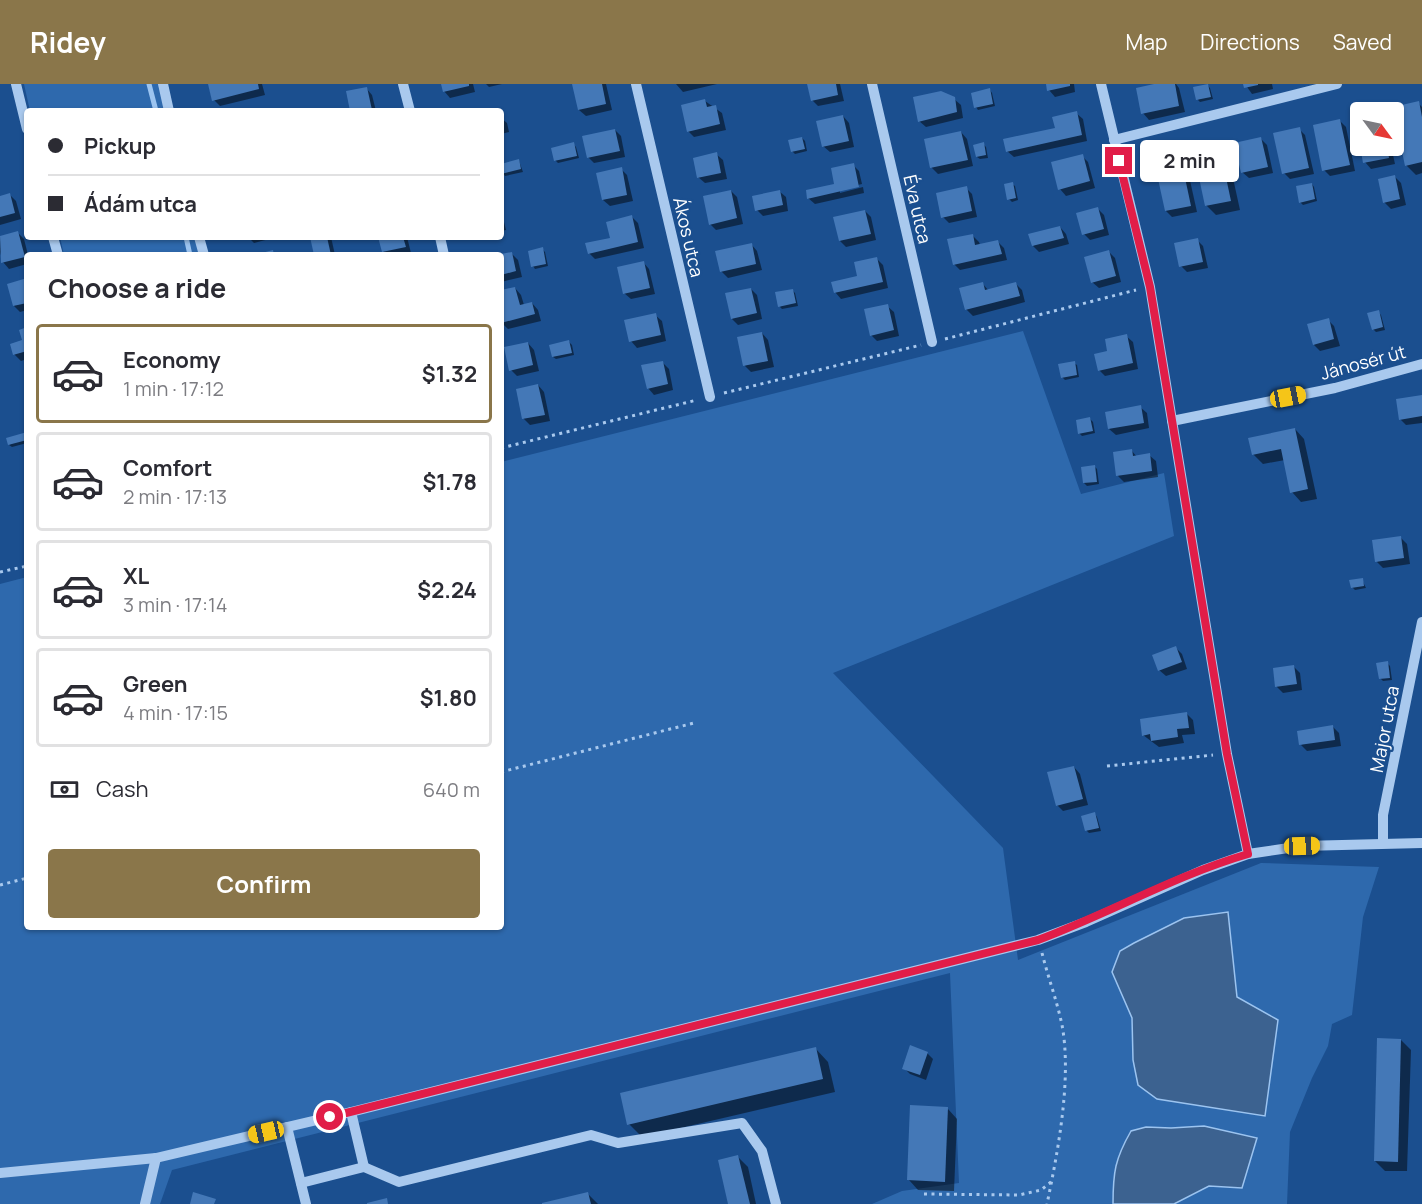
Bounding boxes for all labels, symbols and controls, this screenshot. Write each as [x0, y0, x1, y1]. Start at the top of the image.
text: Ridey [30, 23, 106, 61]
text: Map [1126, 28, 1167, 56]
text: Directions [1200, 28, 1300, 56]
text: Saved [1333, 28, 1392, 56]
north arrow [1350, 102, 1404, 156]
map controls [1350, 102, 1404, 156]
text: Pickup [84, 131, 156, 161]
callout: 2 min [1140, 140, 1239, 182]
route end [1105, 147, 1132, 174]
text: 2 min [1163, 147, 1216, 174]
street label: Éva utca [898, 172, 938, 246]
text: Ádám utca [84, 189, 197, 219]
street label: Ákos utca [668, 195, 710, 279]
text: Choose a ride [48, 269, 226, 306]
street label: Jánosér út [1318, 339, 1408, 385]
text: Economy [123, 345, 221, 375]
icon: car [51, 347, 105, 401]
text: $1.32 [422, 359, 477, 389]
text: 1 min · 17:12 [123, 375, 224, 402]
car [1269, 385, 1307, 409]
text: Comfort [123, 453, 212, 483]
icon: car [51, 455, 105, 509]
text: $1.78 [423, 467, 477, 497]
text: 2 min · 17:13 [123, 483, 227, 510]
text: XL [123, 561, 149, 591]
icon: car [51, 563, 105, 617]
text: $2.24 [417, 575, 477, 605]
text: 3 min · 17:14 [123, 591, 228, 618]
text: Green [123, 669, 188, 699]
icon: car [51, 671, 105, 725]
text: $1.80 [420, 683, 477, 713]
street label: Major utca [1364, 684, 1404, 774]
text: 4 min · 17:15 [123, 699, 228, 726]
icon: cash [48, 773, 81, 806]
text: Cash [96, 774, 149, 804]
text: 640 m [423, 776, 480, 803]
car [1284, 836, 1320, 856]
button: Confirm [48, 849, 480, 918]
route start [316, 1103, 343, 1130]
car [246, 1119, 286, 1145]

